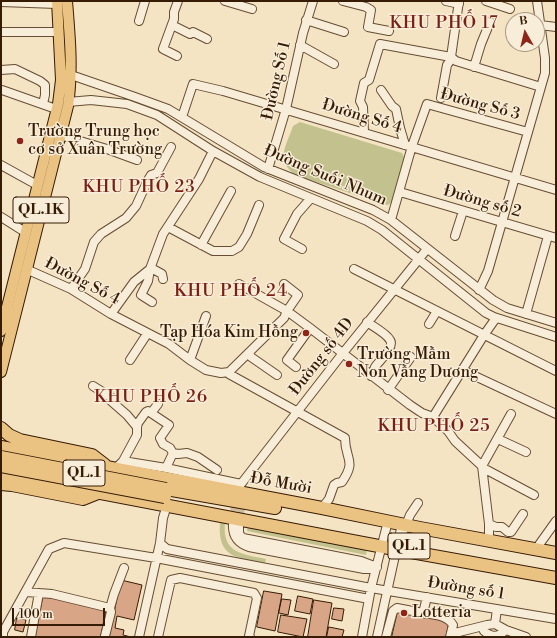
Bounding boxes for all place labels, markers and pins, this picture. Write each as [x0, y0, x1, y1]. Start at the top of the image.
place label: Trường Trung học cơ sở Xuân Trường [28, 122, 162, 160]
marker: Trường Trung học cơ sở Xuân Trường [15, 136, 25, 146]
place label: Tạp Hóa Kim Hồng [160, 323, 298, 343]
marker: Tạp Hóa Kim Hồng [301, 328, 311, 338]
place label: Trường Mầm Non Vầng Dương [357, 345, 478, 383]
marker: Trường Mầm Non Vầng Dương [344, 359, 354, 369]
place label: Lotteria [412, 603, 471, 623]
marker: Lotteria [399, 608, 409, 618]

